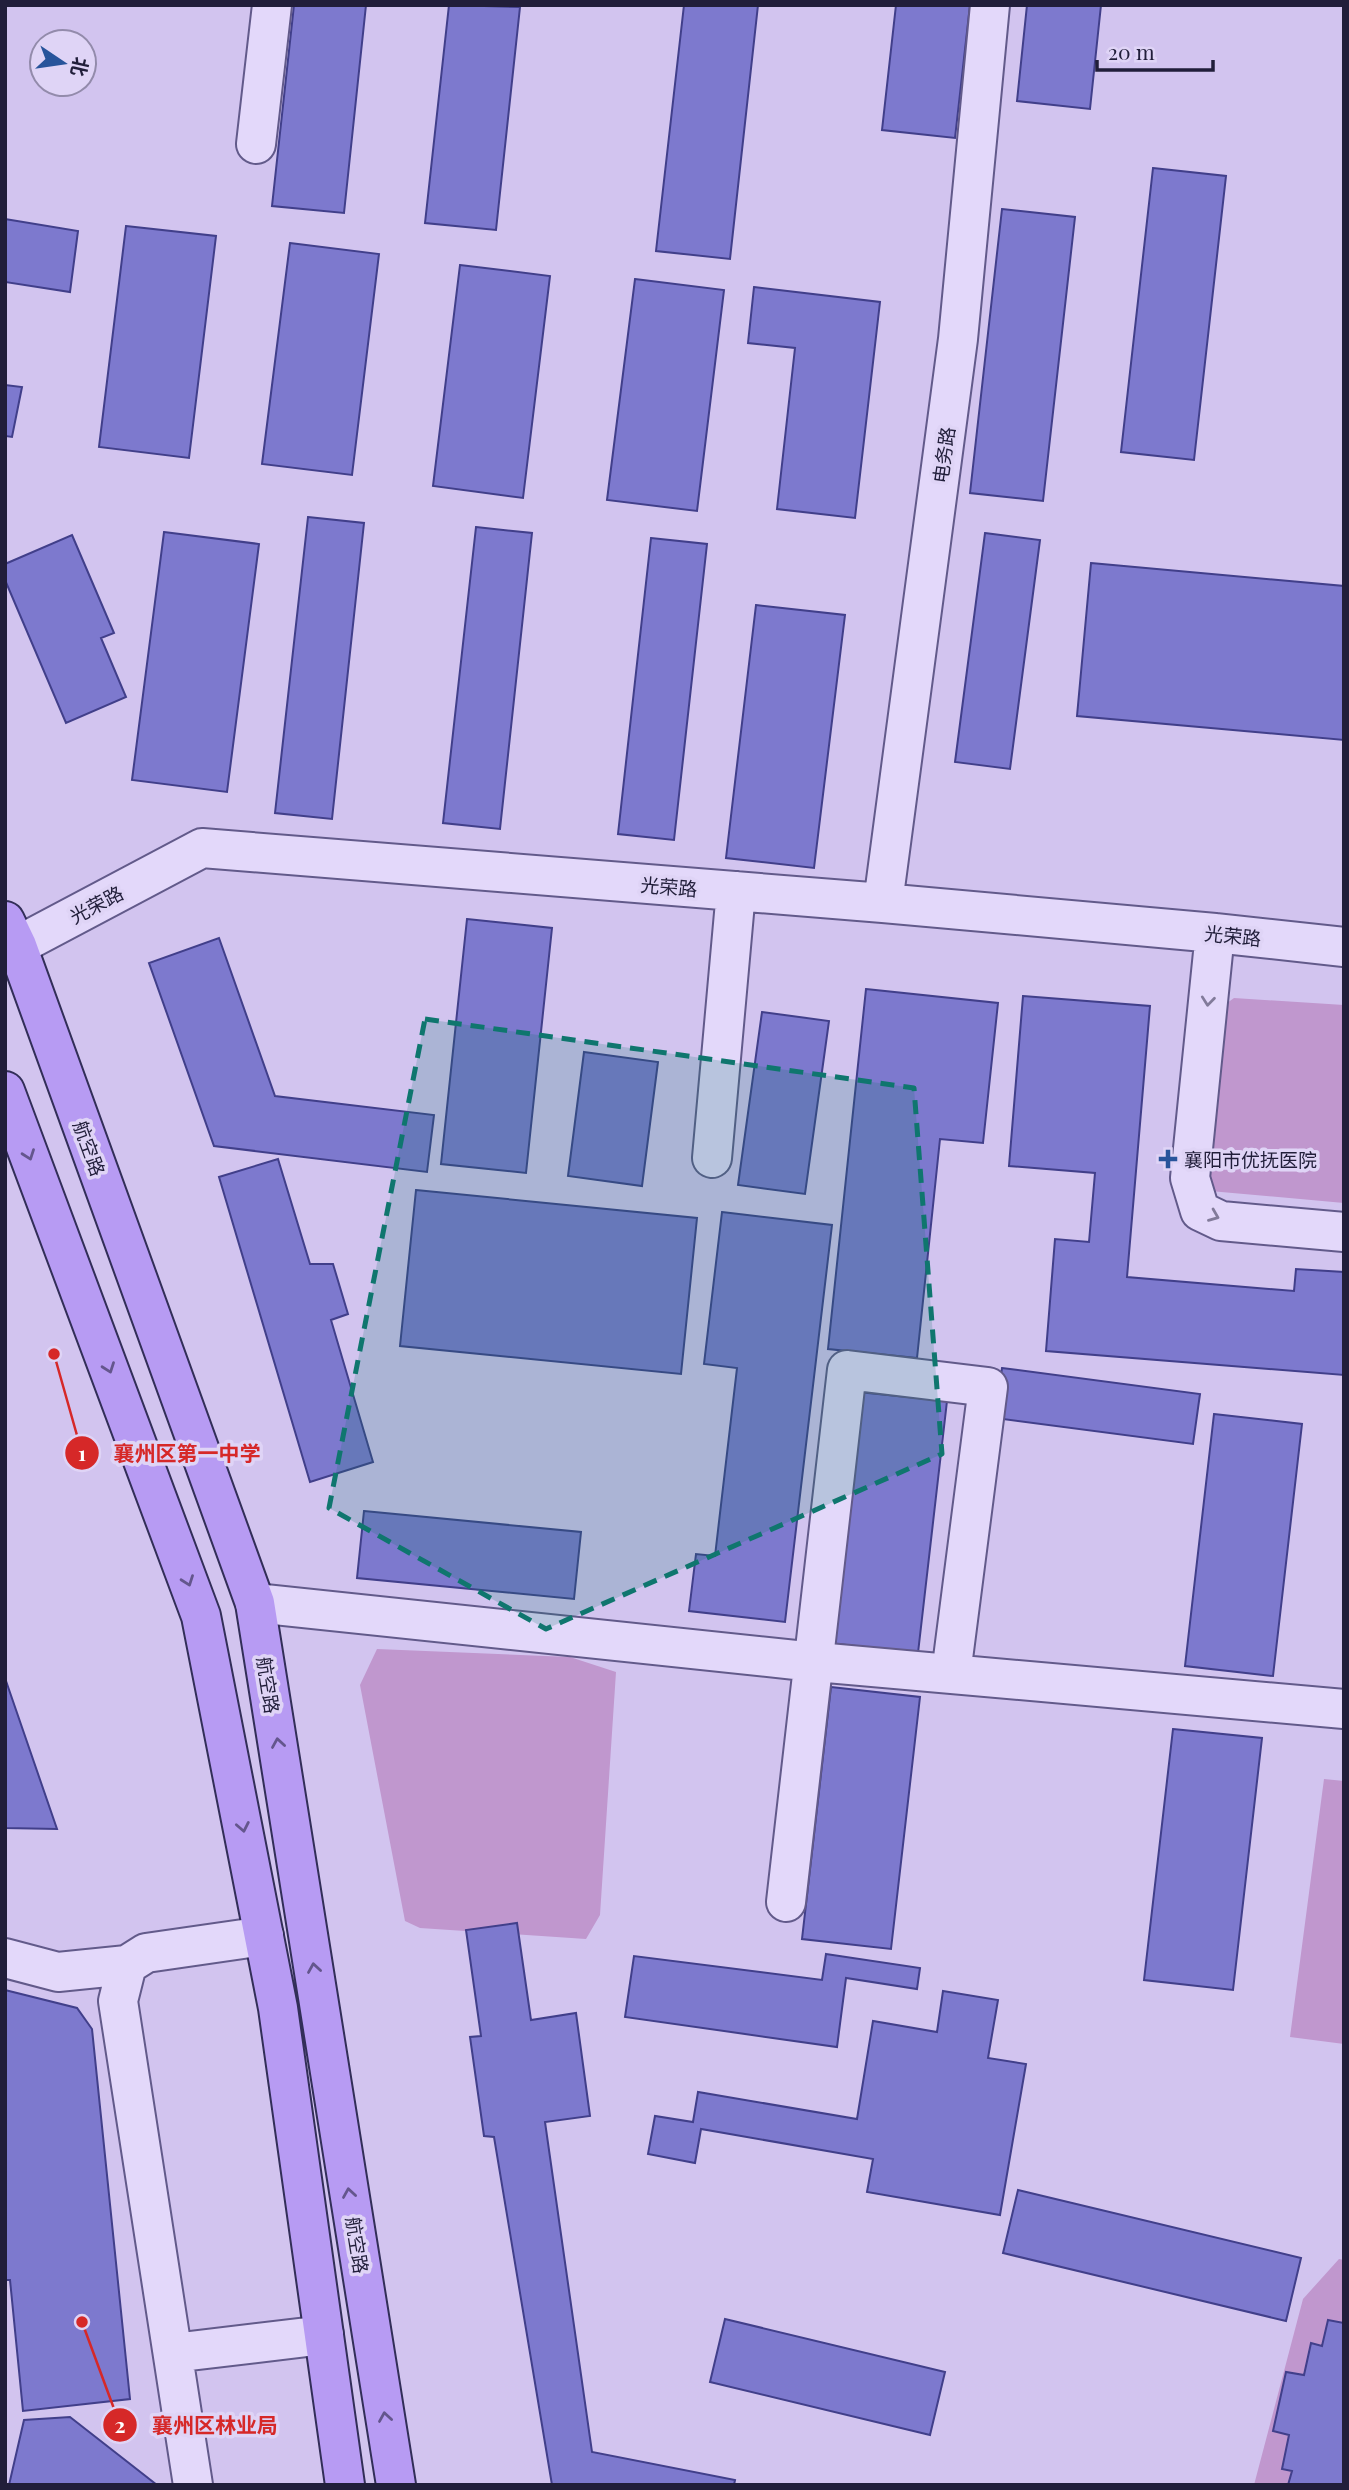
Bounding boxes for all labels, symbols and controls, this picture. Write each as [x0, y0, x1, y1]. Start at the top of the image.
north arrow [28, 28, 98, 98]
scale bar [1097, 28, 1212, 72]
text: 20 m [1108, 37, 1155, 65]
text: 北 [66, 55, 95, 79]
street label: 电务路 [926, 425, 960, 485]
street label: 光荣路 [639, 871, 699, 901]
street label: 光荣路 [65, 879, 127, 929]
street label: 光荣路 [1203, 919, 1263, 951]
one-way arrow [1200, 995, 1215, 1007]
street label: 航空路 [68, 1117, 112, 1179]
place label: 襄阳市优抚医院 [1184, 1146, 1317, 1172]
one-way arrow [21, 1149, 35, 1161]
marker: 襄阳市优抚医院 [1158, 1149, 1178, 1169]
one-way arrow [1207, 1208, 1219, 1222]
one-way arrow [100, 1362, 114, 1374]
callout: 襄州区第一中学 [64, 1432, 274, 1474]
text: 1 [78, 1438, 86, 1466]
text: 襄州区第一中学 [114, 1438, 261, 1466]
one-way arrow [180, 1575, 194, 1587]
street label: 航空路 [252, 1655, 286, 1715]
one-way arrow [271, 1737, 286, 1749]
one-way arrow [234, 1821, 249, 1833]
one-way arrow [307, 1962, 322, 1974]
one-way arrow [342, 2187, 357, 2199]
street label: 航空路 [341, 2215, 375, 2275]
callout: 襄州区林业局 [103, 2404, 292, 2446]
text: 2 [115, 2410, 126, 2438]
text: 襄州区林业局 [152, 2410, 278, 2438]
one-way arrow [378, 2411, 393, 2423]

